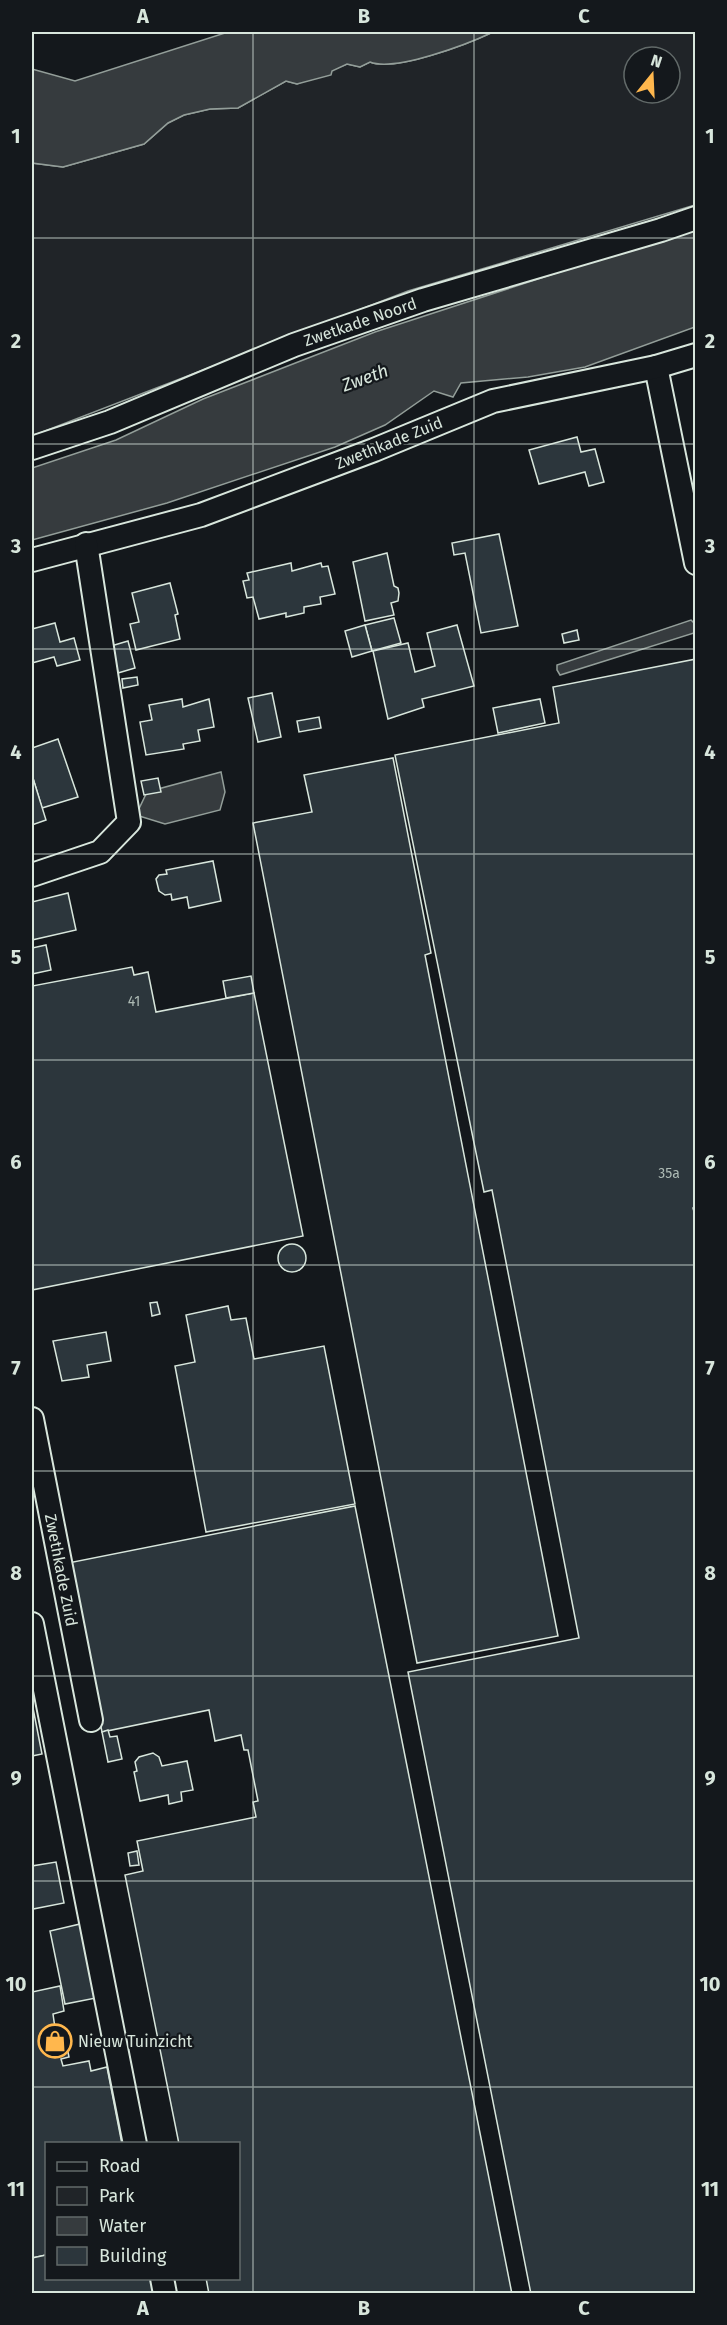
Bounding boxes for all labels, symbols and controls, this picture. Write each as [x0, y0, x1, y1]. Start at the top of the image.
text: A [136, 4, 150, 28]
text: B [358, 4, 370, 28]
text: C [578, 4, 590, 28]
north arrow [622, 45, 682, 105]
text: N [649, 51, 664, 72]
text: 1 [11, 124, 21, 148]
text: 1 [705, 124, 715, 148]
street label: Zwetkade Noord [301, 294, 419, 350]
text: 2 [11, 329, 21, 353]
text: 2 [705, 329, 715, 353]
water label: Zweth [338, 359, 391, 397]
street label: Zwethkade Zuid [333, 413, 445, 473]
text: 3 [10, 534, 21, 558]
text: 3 [704, 534, 715, 558]
text: 4 [10, 740, 22, 764]
text: 4 [704, 740, 716, 764]
text: 5 [11, 945, 22, 969]
text: 5 [705, 945, 716, 969]
house number: 41 [128, 993, 140, 1010]
text: 6 [10, 1150, 22, 1174]
text: 6 [704, 1150, 716, 1174]
house number: 35a [658, 1165, 680, 1182]
text: 7 [11, 1356, 21, 1380]
text: 7 [705, 1356, 715, 1380]
street label: Zwethkade Zuid [41, 1512, 81, 1628]
text: 8 [10, 1561, 22, 1585]
text: 8 [704, 1561, 716, 1585]
text: 9 [10, 1766, 22, 1790]
text: 9 [704, 1766, 716, 1790]
text: 10 [6, 1972, 26, 1996]
text: 10 [700, 1972, 720, 1996]
shop icon: Nieuw Tuinzicht [37, 2023, 73, 2059]
place label: Nieuw Tuinzicht [78, 2032, 193, 2051]
legend [45, 2142, 240, 2280]
text: Road [99, 2155, 141, 2177]
text: 11 [7, 2177, 25, 2201]
text: 11 [701, 2177, 719, 2201]
text: Park [99, 2185, 135, 2207]
text: Water [99, 2215, 146, 2237]
text: Building [99, 2245, 167, 2267]
text: A [136, 2296, 150, 2320]
text: B [358, 2296, 370, 2320]
text: C [578, 2296, 590, 2320]

